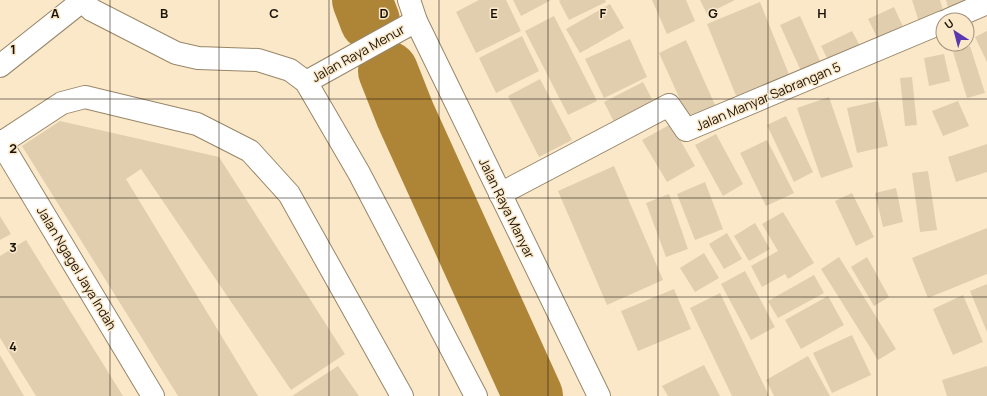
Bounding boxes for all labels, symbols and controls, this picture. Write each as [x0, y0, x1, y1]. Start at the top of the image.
text: A [51, 4, 60, 22]
text: B [160, 4, 168, 22]
text: C [269, 4, 279, 22]
text: D [379, 4, 389, 22]
text: E [490, 4, 498, 22]
text: F [600, 4, 607, 22]
text: G [708, 4, 718, 22]
text: H [817, 4, 827, 22]
north arrow [935, 12, 975, 52]
text: U [941, 15, 957, 32]
street label: Jalan Raya Menur [308, 20, 408, 86]
text: 1 [10, 40, 16, 58]
street label: Jalan Manyar Sabrangan 5 [693, 57, 843, 135]
text: 2 [9, 139, 17, 157]
street label: Jalan Raya Manyar [475, 155, 539, 261]
street label: Jalan Ngagel Jaya Indah [33, 203, 121, 333]
text: 3 [9, 238, 17, 256]
text: 4 [9, 337, 17, 355]

